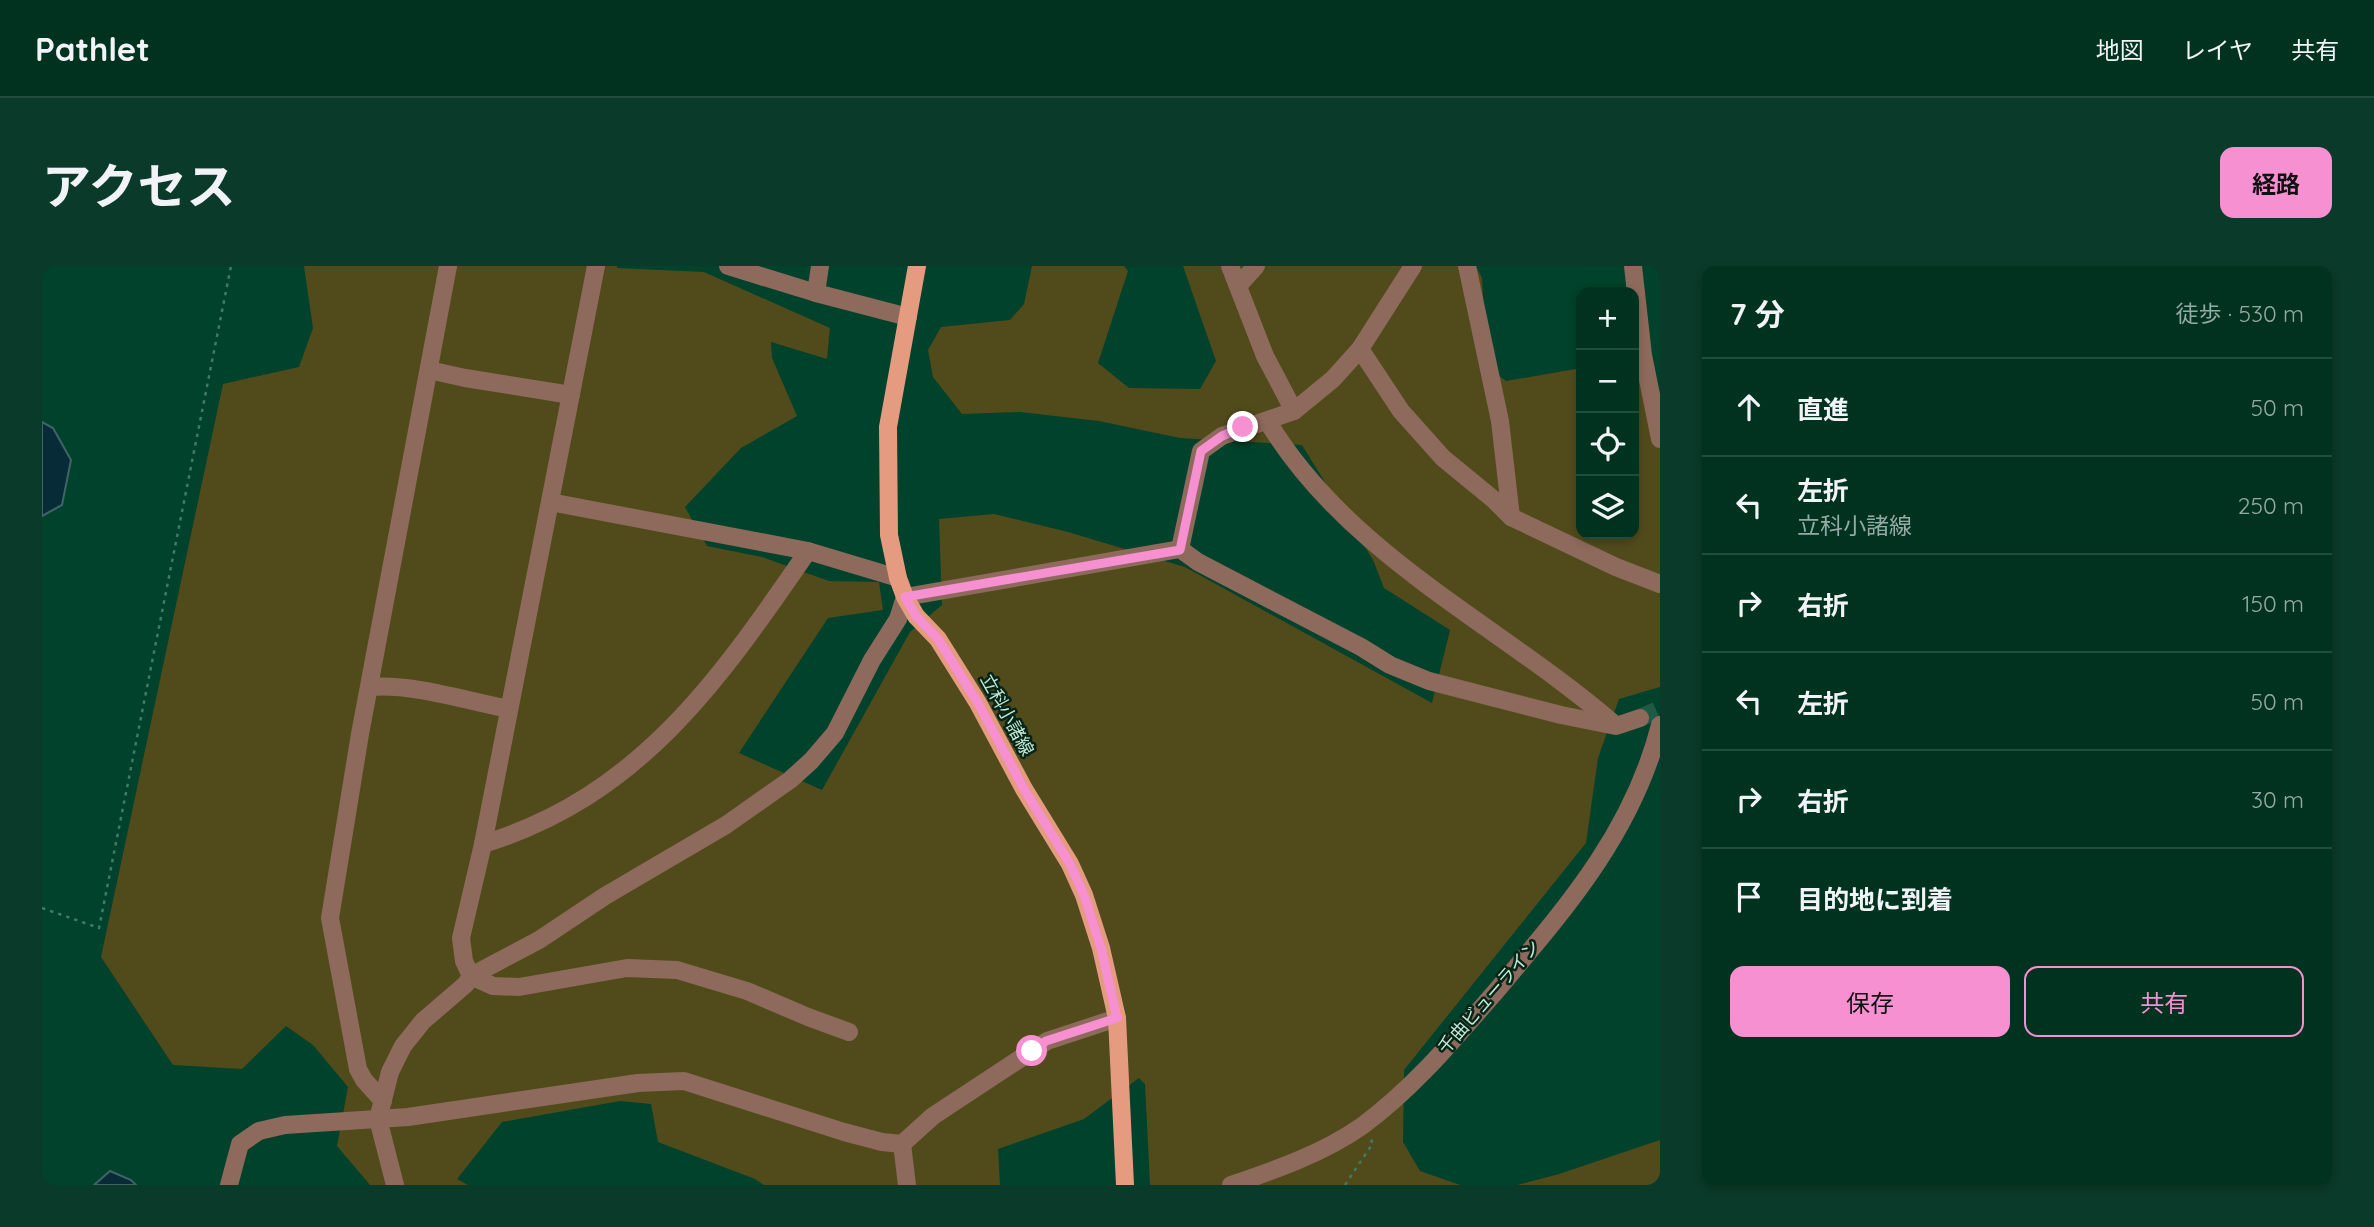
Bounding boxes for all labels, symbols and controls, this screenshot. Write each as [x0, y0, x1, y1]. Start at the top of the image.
text: Pathlet [35, 28, 150, 69]
text: 地図 [2096, 35, 2144, 65]
text: レイヤ [2182, 35, 2253, 65]
text: 共有 [2291, 35, 2339, 65]
button: 経路 [2220, 147, 2332, 218]
text: アクセス [42, 155, 236, 216]
map controls [1576, 287, 1639, 539]
button: + [1576, 287, 1639, 350]
text: 7 分 [1730, 295, 1785, 333]
text: 徒歩 · 530 m [2175, 299, 2304, 328]
button: − [1576, 350, 1639, 413]
icon: ahead [1730, 388, 1768, 426]
text: 直進 [1797, 393, 1849, 426]
text: 50 m [2251, 393, 2304, 422]
route end [1227, 411, 1258, 442]
button: locate [1576, 413, 1639, 476]
text: 左折 [1797, 474, 1849, 507]
button: layers [1576, 476, 1639, 539]
icon: left [1730, 486, 1768, 524]
text: 250 m [2238, 491, 2304, 520]
text: 立科小諸線 [1797, 511, 1912, 540]
icon: right [1730, 584, 1768, 622]
text: 右折 [1797, 589, 1849, 622]
text: 150 m [2242, 589, 2304, 618]
street label: 立科小諸線 [976, 670, 1039, 760]
icon: left [1730, 682, 1768, 720]
text: 左折 [1797, 687, 1849, 720]
text: 50 m [2251, 687, 2304, 716]
icon: right [1730, 780, 1768, 818]
text: 右折 [1797, 785, 1849, 818]
text: 30 m [2251, 785, 2304, 814]
icon: arrive [1730, 878, 1768, 916]
text: 目的地に到着 [1797, 883, 1953, 916]
street label: 千曲ビューライン [1433, 935, 1545, 1059]
button: 保存 [1730, 966, 2010, 1037]
button: 共有 [2024, 966, 2304, 1037]
route start [1016, 1035, 1047, 1066]

